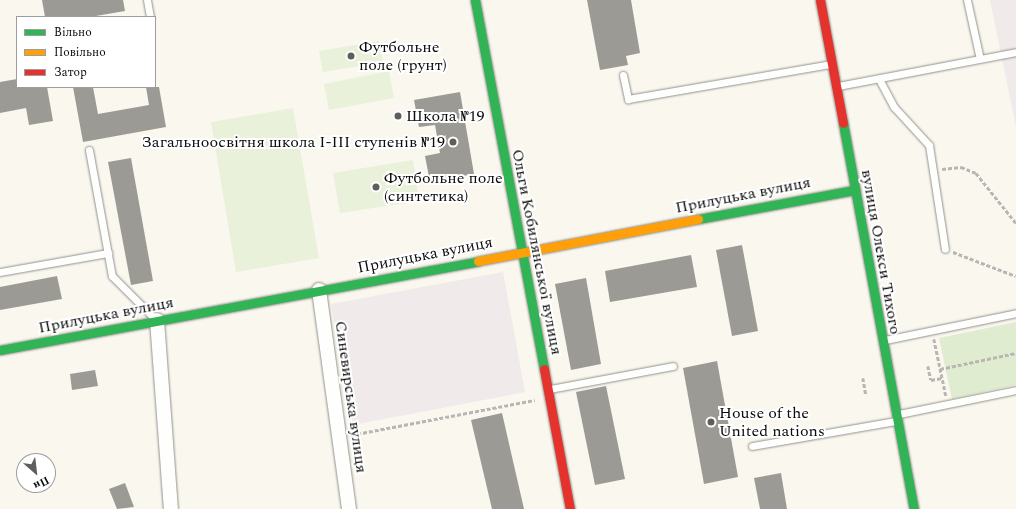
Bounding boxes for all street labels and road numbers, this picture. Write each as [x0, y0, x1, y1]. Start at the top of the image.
street label: Ольги Кобилянської вулиця [508, 148, 566, 356]
street label: вулиця Олекси Тихого [857, 168, 905, 336]
street label: Прилуцька вулиця [674, 172, 812, 218]
street label: Прилуцька вулиця [356, 232, 494, 278]
street label: Прилуцька вулиця [37, 292, 175, 338]
street label: Синевирська вулиця [331, 320, 371, 474]

